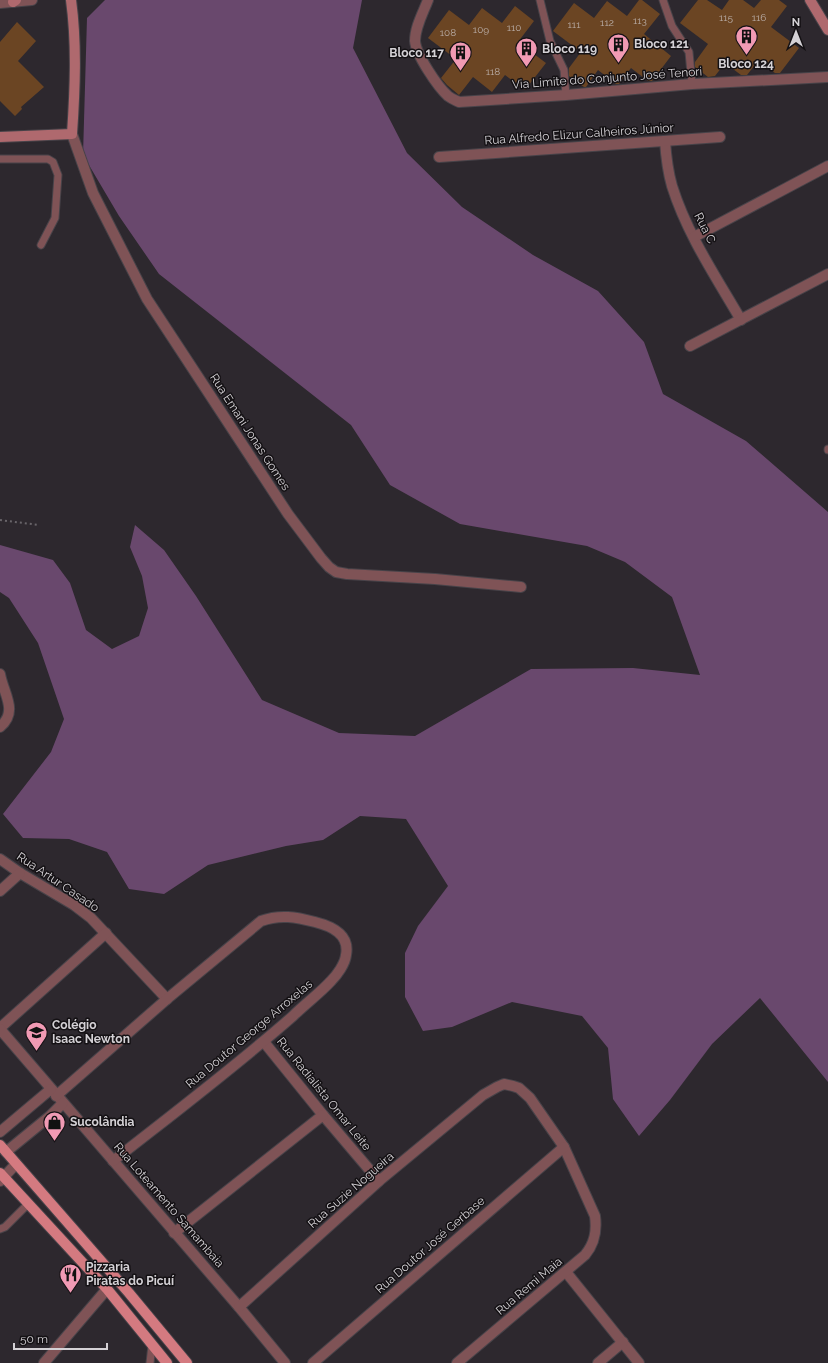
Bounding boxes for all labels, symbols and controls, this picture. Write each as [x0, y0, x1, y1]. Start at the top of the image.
house number: 115 [719, 12, 734, 23]
house number: 116 [752, 12, 766, 23]
north arrow [776, 12, 816, 52]
house number: 113 [633, 15, 647, 26]
text: N [792, 16, 800, 29]
house number: 112 [600, 17, 614, 28]
house number: 111 [568, 19, 581, 30]
house number: 110 [507, 22, 521, 33]
house number: 109 [473, 24, 489, 35]
building icon: Bloco 124 [733, 24, 759, 57]
house number: 108 [440, 27, 456, 38]
building icon: Bloco 121 [605, 31, 631, 64]
building icon: Bloco 119 [513, 36, 539, 69]
place label: Bloco 121 [634, 37, 689, 51]
building icon: Bloco 117 [447, 40, 473, 73]
place label: Bloco 119 [542, 42, 597, 56]
place label: Bloco 117 [389, 46, 444, 60]
place label: Bloco 124 [718, 57, 774, 71]
street label: Via Limite do Conjunto José Tenori [511, 64, 703, 92]
house number: 118 [486, 66, 500, 77]
street label: Rua Alfredo Elizur Calheiros Júnior [484, 120, 675, 148]
street label: Rua C [691, 210, 719, 246]
street label: Rua Emani Jonas Gomes [207, 371, 293, 493]
street label: Rua Artur Casado [14, 849, 102, 915]
street label: Rua Doutor George Arroxelas [183, 977, 315, 1091]
place label: Colégio Isaac Newton [52, 1018, 130, 1046]
school or university icon: Colégio Isaac Newton [24, 1019, 50, 1052]
street label: Rua Radialista Omar Leite [274, 1035, 374, 1153]
shop icon: Sucolândia [42, 1109, 68, 1142]
place label: Sucolândia [70, 1115, 134, 1129]
street label: Rua Loteamento Samambaia [111, 1140, 227, 1270]
street label: Rua Suzie Nogueira [305, 1149, 397, 1231]
street label: Rua Doutor José Gerbase [372, 1194, 488, 1296]
street label: Rua Remi Maia [493, 1254, 565, 1318]
place label: Pizzaria Piratas do Picuí [86, 1260, 175, 1288]
restaurant icon: Pizzaria Piratas do Picuí [57, 1261, 83, 1294]
scale bar [14, 1325, 107, 1351]
text: 50 m [20, 1332, 48, 1346]

